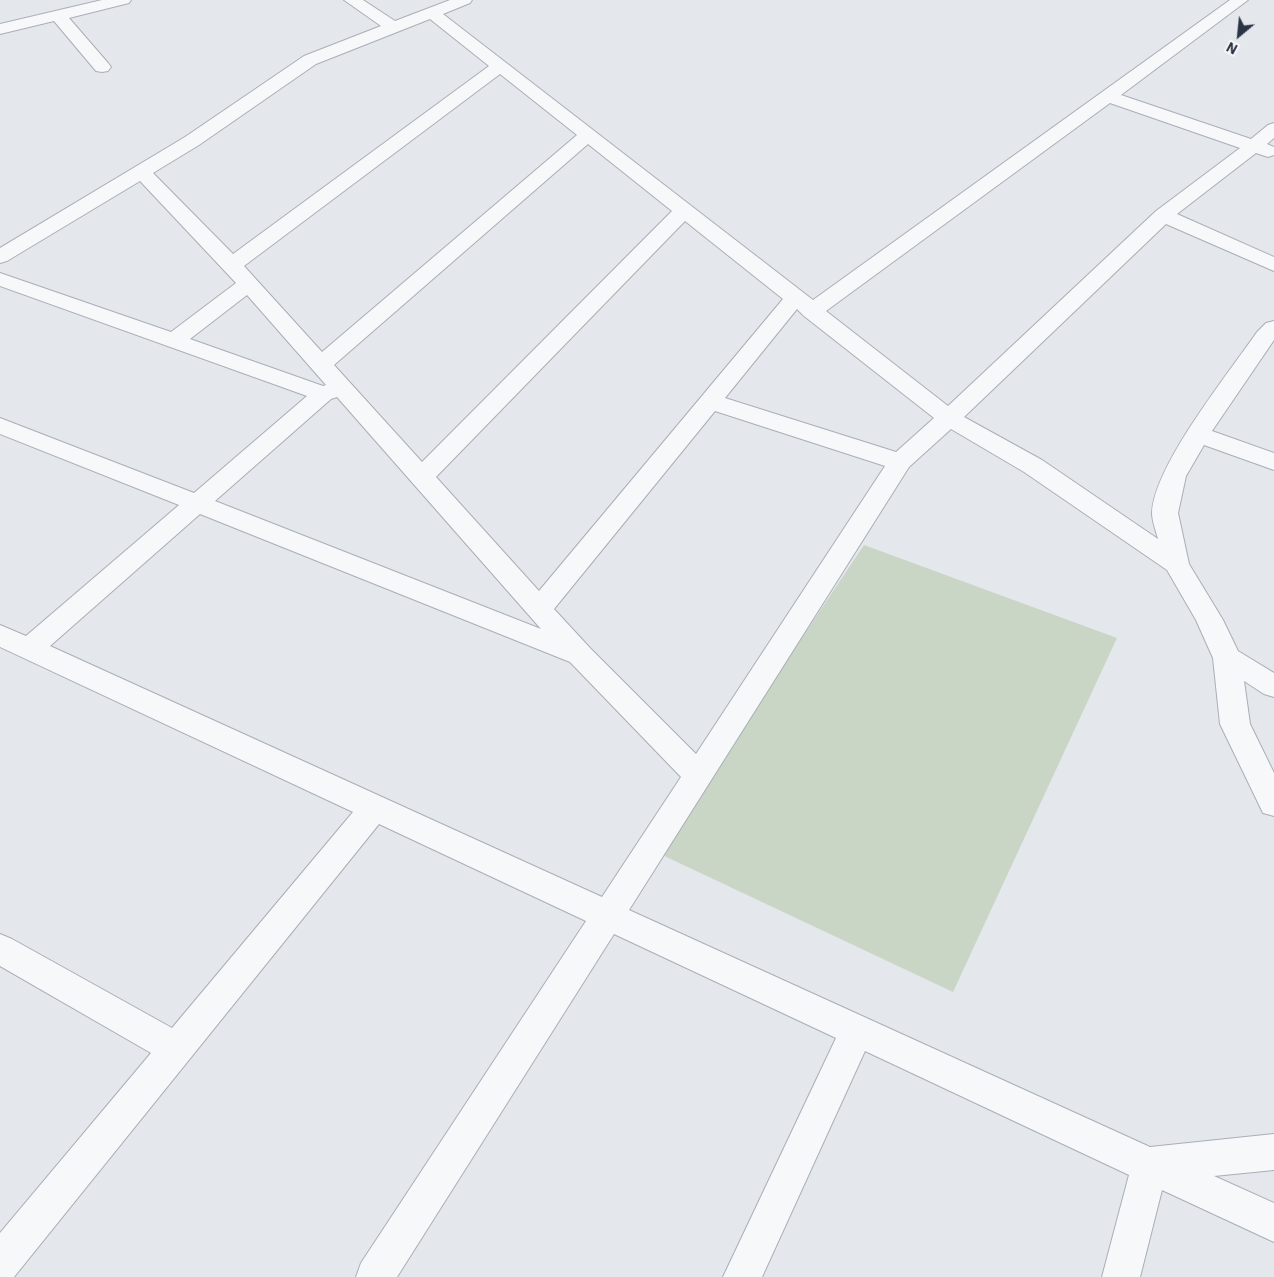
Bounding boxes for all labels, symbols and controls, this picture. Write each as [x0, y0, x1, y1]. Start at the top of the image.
north arrow [1214, 10, 1264, 60]
text: N [1223, 38, 1241, 59]

